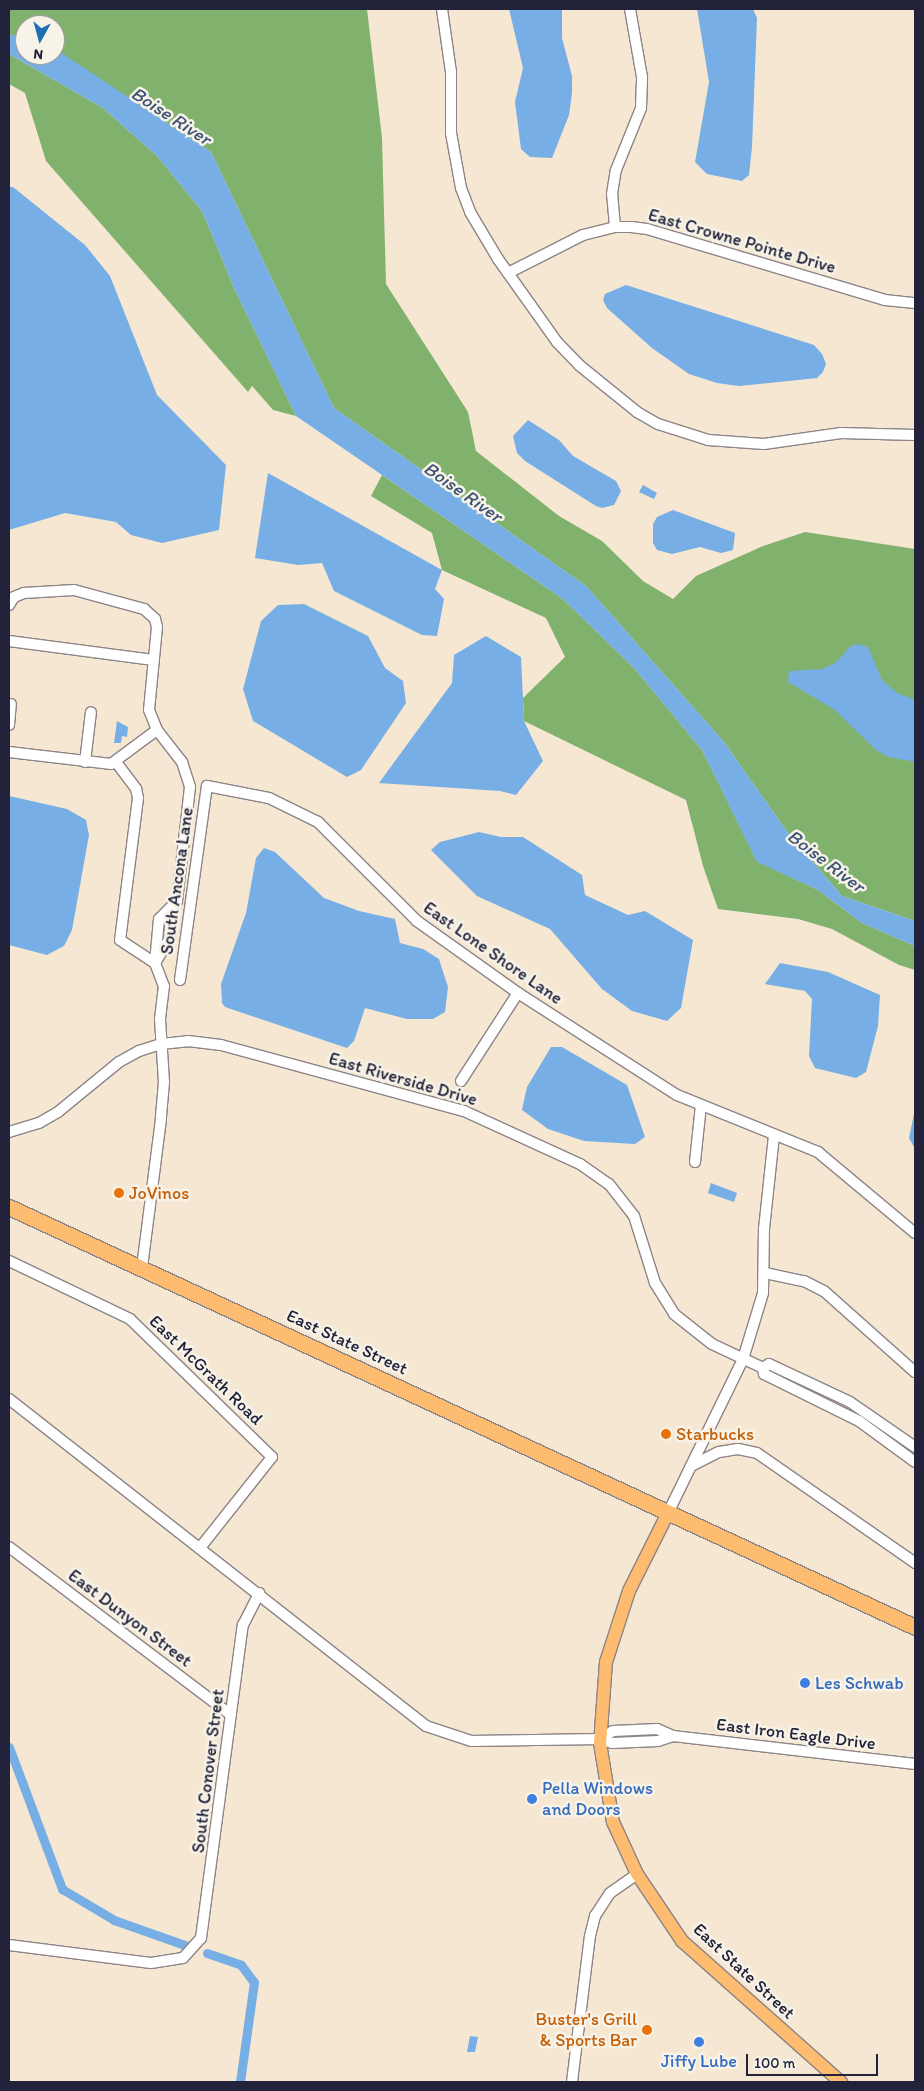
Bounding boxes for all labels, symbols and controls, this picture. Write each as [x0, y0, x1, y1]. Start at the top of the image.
north arrow [15, 15, 65, 65]
text: N [33, 45, 44, 63]
water label: Boise River [127, 82, 215, 150]
street label: East Crowne Pointe Drive [645, 204, 839, 278]
water label: Boise River [420, 457, 506, 527]
street label: South Ancona Lane [156, 806, 198, 956]
water label: Boise River [783, 825, 869, 897]
street label: East Lone Shore Lane [419, 897, 567, 1009]
street label: East Riverside Drive [327, 1048, 479, 1110]
place label: JoVinos [129, 1182, 189, 1204]
marker: JoVinos [113, 1187, 125, 1199]
street label: East State Street [283, 1304, 411, 1380]
street label: East McGrath Road [145, 1311, 267, 1429]
place label: Starbucks [676, 1423, 754, 1445]
marker: Starbucks [660, 1428, 672, 1440]
street label: East Dunyon Street [64, 1564, 196, 1672]
place label: Les Schwab [815, 1672, 903, 1694]
marker: Les Schwab [799, 1677, 811, 1689]
street label: South Conover Street [187, 1688, 229, 1854]
street label: East Iron Eagle Drive [714, 1713, 878, 1755]
place label: Pella Windows and Doors [542, 1778, 653, 1820]
marker: Pella Windows and Doors [526, 1793, 538, 1805]
street label: East State Street [689, 1918, 799, 2024]
place label: Buster's Grill & Sports Bar [535, 2009, 637, 2052]
marker: Buster's Grill & Sports Bar [641, 2024, 653, 2036]
marker: Jiffy Lube [693, 2036, 705, 2048]
scale bar [749, 2044, 882, 2076]
place label: Jiffy Lube [661, 2050, 737, 2072]
text: 100 m [754, 2054, 795, 2072]

